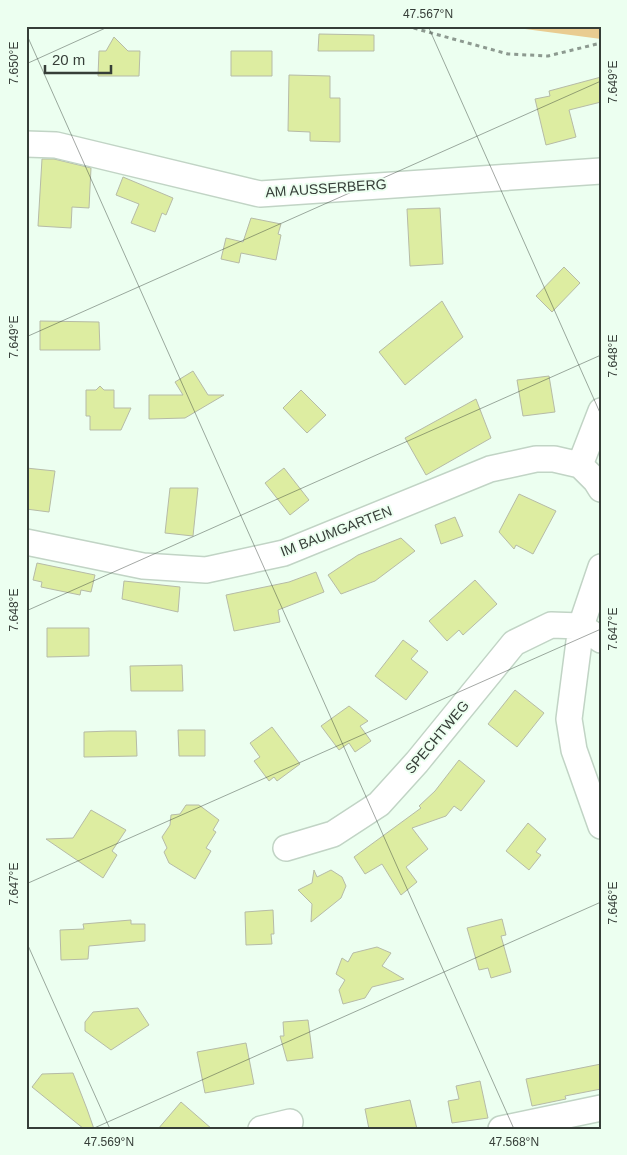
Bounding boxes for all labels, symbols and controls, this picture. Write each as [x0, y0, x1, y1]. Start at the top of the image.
text: 47.567°N [403, 7, 453, 21]
text: 7.650°E [7, 42, 21, 84]
scale bar [45, 42, 111, 74]
text: 20 m [52, 51, 85, 68]
text: 7.649°E [606, 61, 620, 103]
street label: AM AUSSERBERG [265, 176, 387, 200]
text: 7.649°E [7, 316, 21, 358]
text: 7.648°E [606, 335, 620, 377]
street label: IM BAUMGARTEN [278, 502, 394, 560]
text: 7.648°E [7, 589, 21, 631]
text: 7.647°E [606, 608, 620, 650]
street label: SPECHTWEG [402, 697, 472, 777]
text: 7.647°E [7, 863, 21, 905]
text: 7.646°E [606, 882, 620, 924]
text: 47.569°N [84, 1135, 134, 1149]
text: 47.568°N [489, 1135, 539, 1149]

